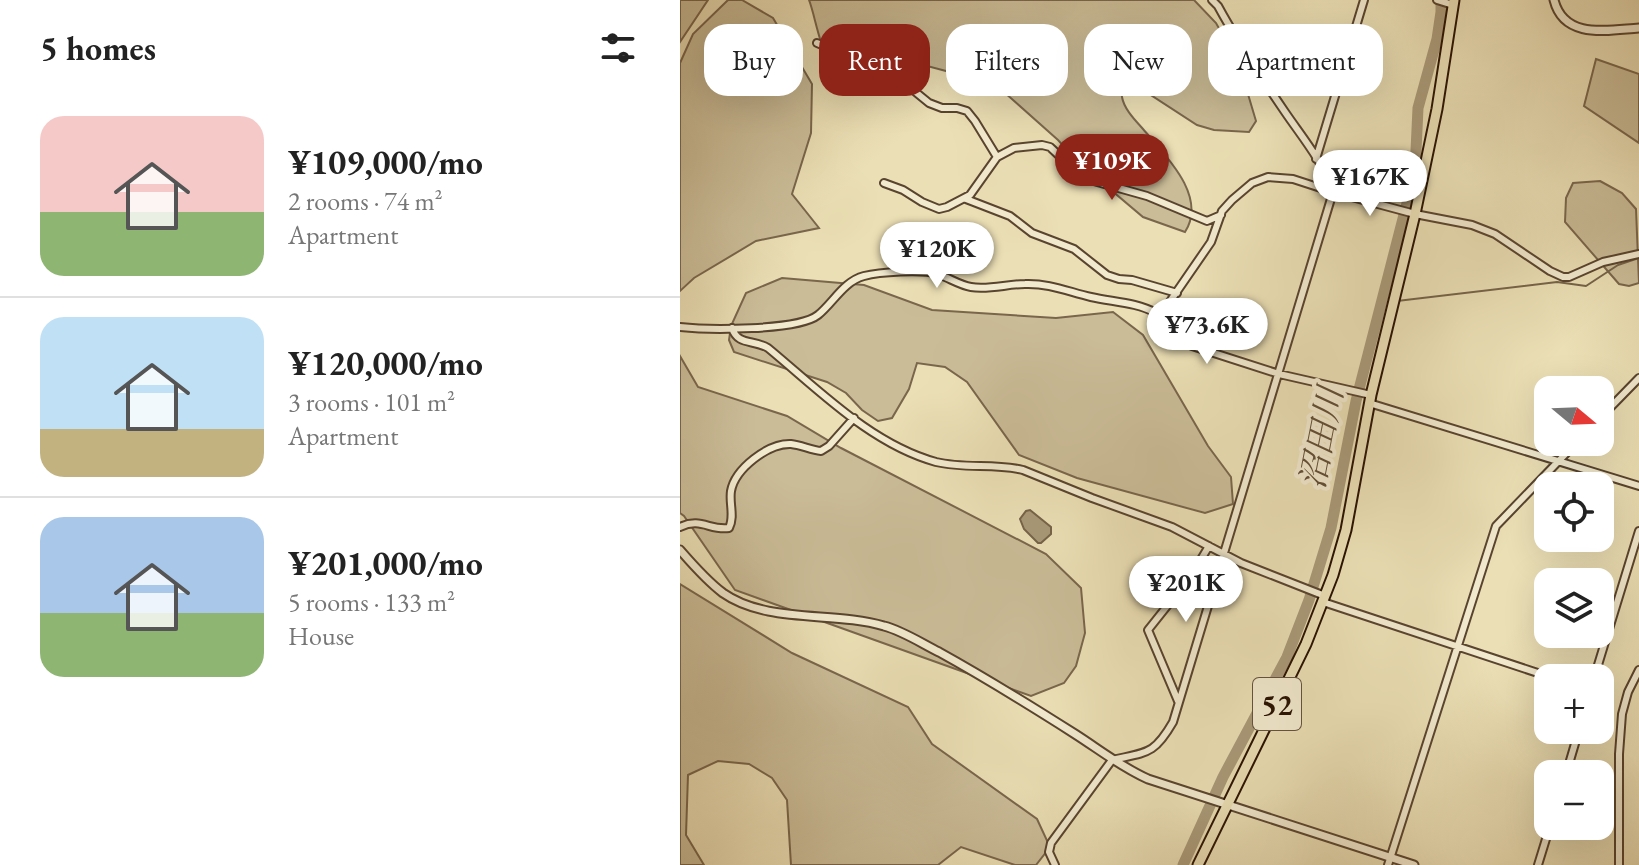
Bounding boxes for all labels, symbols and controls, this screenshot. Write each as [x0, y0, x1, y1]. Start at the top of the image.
chip: Buy [704, 24, 803, 96]
chip: Rent [819, 24, 930, 96]
chip: Filters [946, 24, 1068, 96]
chip: New [1084, 24, 1192, 96]
chip: Apartment [1208, 24, 1383, 96]
text: 5 homes [40, 26, 156, 70]
icon: filters [596, 26, 640, 70]
pin: ¥109K [1056, 134, 1168, 202]
text: ¥109,000/mo [288, 140, 483, 184]
text: ¥109K [1073, 143, 1151, 177]
icon: home [104, 148, 200, 244]
pin: ¥167K [1314, 150, 1426, 218]
text: ¥167K [1331, 159, 1409, 193]
text: 2 rooms · 74 m² [288, 184, 443, 218]
text: Apartment [288, 218, 398, 252]
pin: ¥120K [881, 222, 993, 290]
text: ¥120K [898, 231, 976, 265]
pin: ¥73.6K [1142, 298, 1272, 366]
text: ¥73.6K [1165, 307, 1249, 341]
text: ¥120,000/mo [288, 341, 483, 385]
icon: home [104, 349, 200, 445]
north arrow [1534, 376, 1614, 456]
map controls [1534, 376, 1614, 840]
water label: 沼田川 [1290, 380, 1353, 492]
text: 3 rooms · 101 m² [288, 385, 455, 419]
text: Apartment [288, 419, 398, 453]
button: locate [1534, 472, 1614, 552]
text: ¥201,000/mo [288, 541, 483, 585]
icon: home [104, 549, 200, 645]
pin: ¥201K [1130, 556, 1242, 624]
text: ¥201K [1147, 565, 1225, 599]
button: layers [1534, 568, 1614, 648]
text: 5 rooms · 133 m² [288, 585, 455, 619]
text: House [288, 619, 354, 653]
button: + [1534, 664, 1614, 744]
road number: 52 [1253, 678, 1301, 730]
button: − [1534, 760, 1614, 840]

